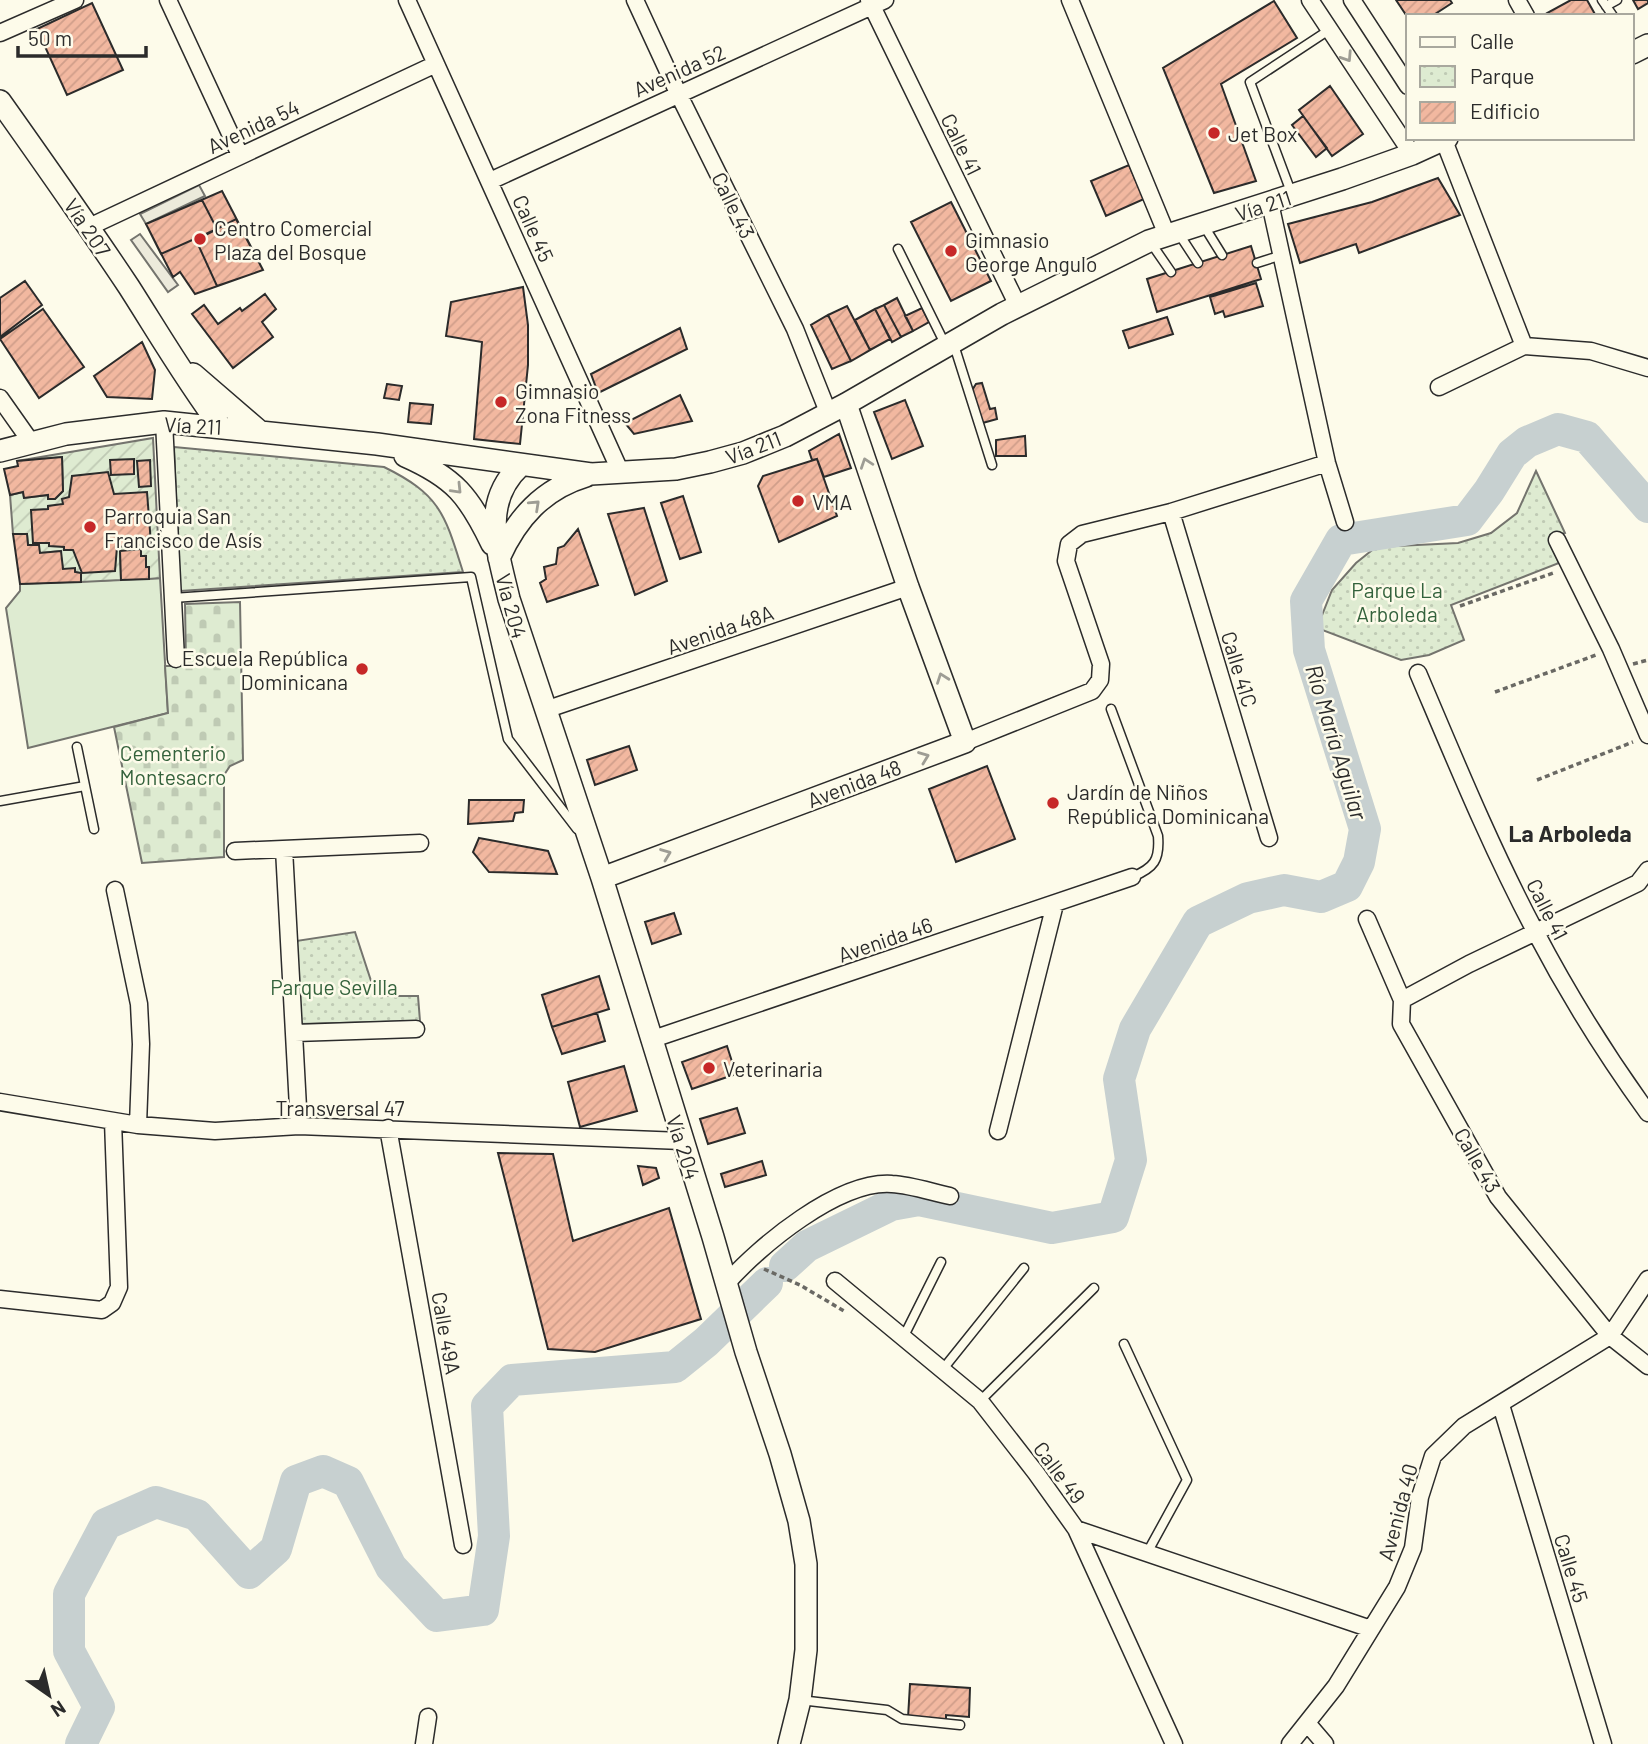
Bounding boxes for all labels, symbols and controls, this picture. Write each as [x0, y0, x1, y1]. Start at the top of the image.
scale bar [18, 14, 145, 58]
legend [1406, 14, 1634, 140]
text: 50 m [28, 25, 72, 50]
text: Calle [1470, 28, 1514, 53]
street label: Avenida 52 [629, 39, 729, 101]
one-way arrow [1339, 49, 1352, 62]
text: Parque [1470, 63, 1535, 88]
street label: Avenida 54 [203, 94, 303, 158]
text: Edificio [1470, 98, 1540, 123]
street label: Calle 41 [936, 109, 988, 179]
place label: Jet Box [1228, 121, 1297, 146]
marker: Jet Box [1206, 125, 1222, 141]
street label: Calle 43 [707, 168, 761, 242]
street label: Vía 211 [1232, 184, 1294, 226]
street label: Calle 45 [508, 191, 560, 265]
street label: Vía 207 [60, 193, 117, 261]
place label: Centro Comercial Plaza del Bosque [214, 215, 372, 264]
place label: Gimnasio George Angulo [965, 227, 1097, 276]
marker: Centro Comercial Plaza del Bosque [192, 231, 208, 247]
marker: Gimnasio George Angulo [943, 243, 959, 259]
place label: Gimnasio Zona Fitness [515, 378, 631, 427]
marker: Gimnasio Zona Fitness [493, 394, 509, 410]
street label: Vía 211 [164, 411, 222, 439]
street label: Vía 211 [722, 425, 784, 469]
one-way arrow [860, 457, 874, 470]
one-way arrow [449, 480, 462, 493]
place label: VMA [812, 489, 852, 514]
marker: VMA [790, 493, 806, 509]
one-way arrow [527, 501, 540, 513]
place label: Parroquia San Francisco de Asís [104, 503, 262, 552]
marker: Parroquia San Francisco de Asís [82, 519, 98, 535]
street label: Vía 204 [491, 571, 533, 641]
park label: Parque La Arboleda [1351, 577, 1443, 626]
street label: Avenida 48A [663, 599, 777, 659]
street label: Calle 41C [1217, 628, 1263, 710]
place label: Escuela República Dominicana [182, 645, 348, 694]
marker: Escuela República Dominicana [354, 661, 370, 677]
water label: Río María Aguilar [1300, 661, 1374, 824]
one-way arrow [936, 672, 950, 684]
park label: Cementerio Montesacro [120, 740, 226, 789]
one-way arrow [918, 751, 930, 765]
street label: Avenida 48 [804, 754, 904, 812]
place label: Jardín de Niños República Dominicana [1067, 779, 1269, 828]
marker: Jardín de Niños República Dominicana [1045, 795, 1061, 811]
district label: La Arboleda [1508, 819, 1632, 847]
one-way arrow [659, 848, 671, 862]
street label: Calle 41 [1522, 874, 1574, 944]
street label: Avenida 46 [834, 911, 936, 967]
park label: Parque Sevilla [270, 974, 398, 999]
place label: Veterinaria [723, 1056, 823, 1081]
marker: Veterinaria [701, 1060, 717, 1076]
street label: Transversal 47 [275, 1095, 405, 1120]
street label: Vía 204 [662, 1112, 706, 1182]
street label: Calle 43 [1449, 1123, 1507, 1197]
street label: Calle 49A [427, 1290, 467, 1377]
street label: Calle 49 [1029, 1436, 1091, 1508]
street label: Avenida 40 [1372, 1461, 1422, 1563]
street label: Calle 45 [1550, 1531, 1594, 1605]
north arrow [14, 1660, 84, 1730]
text: N [47, 1696, 70, 1723]

